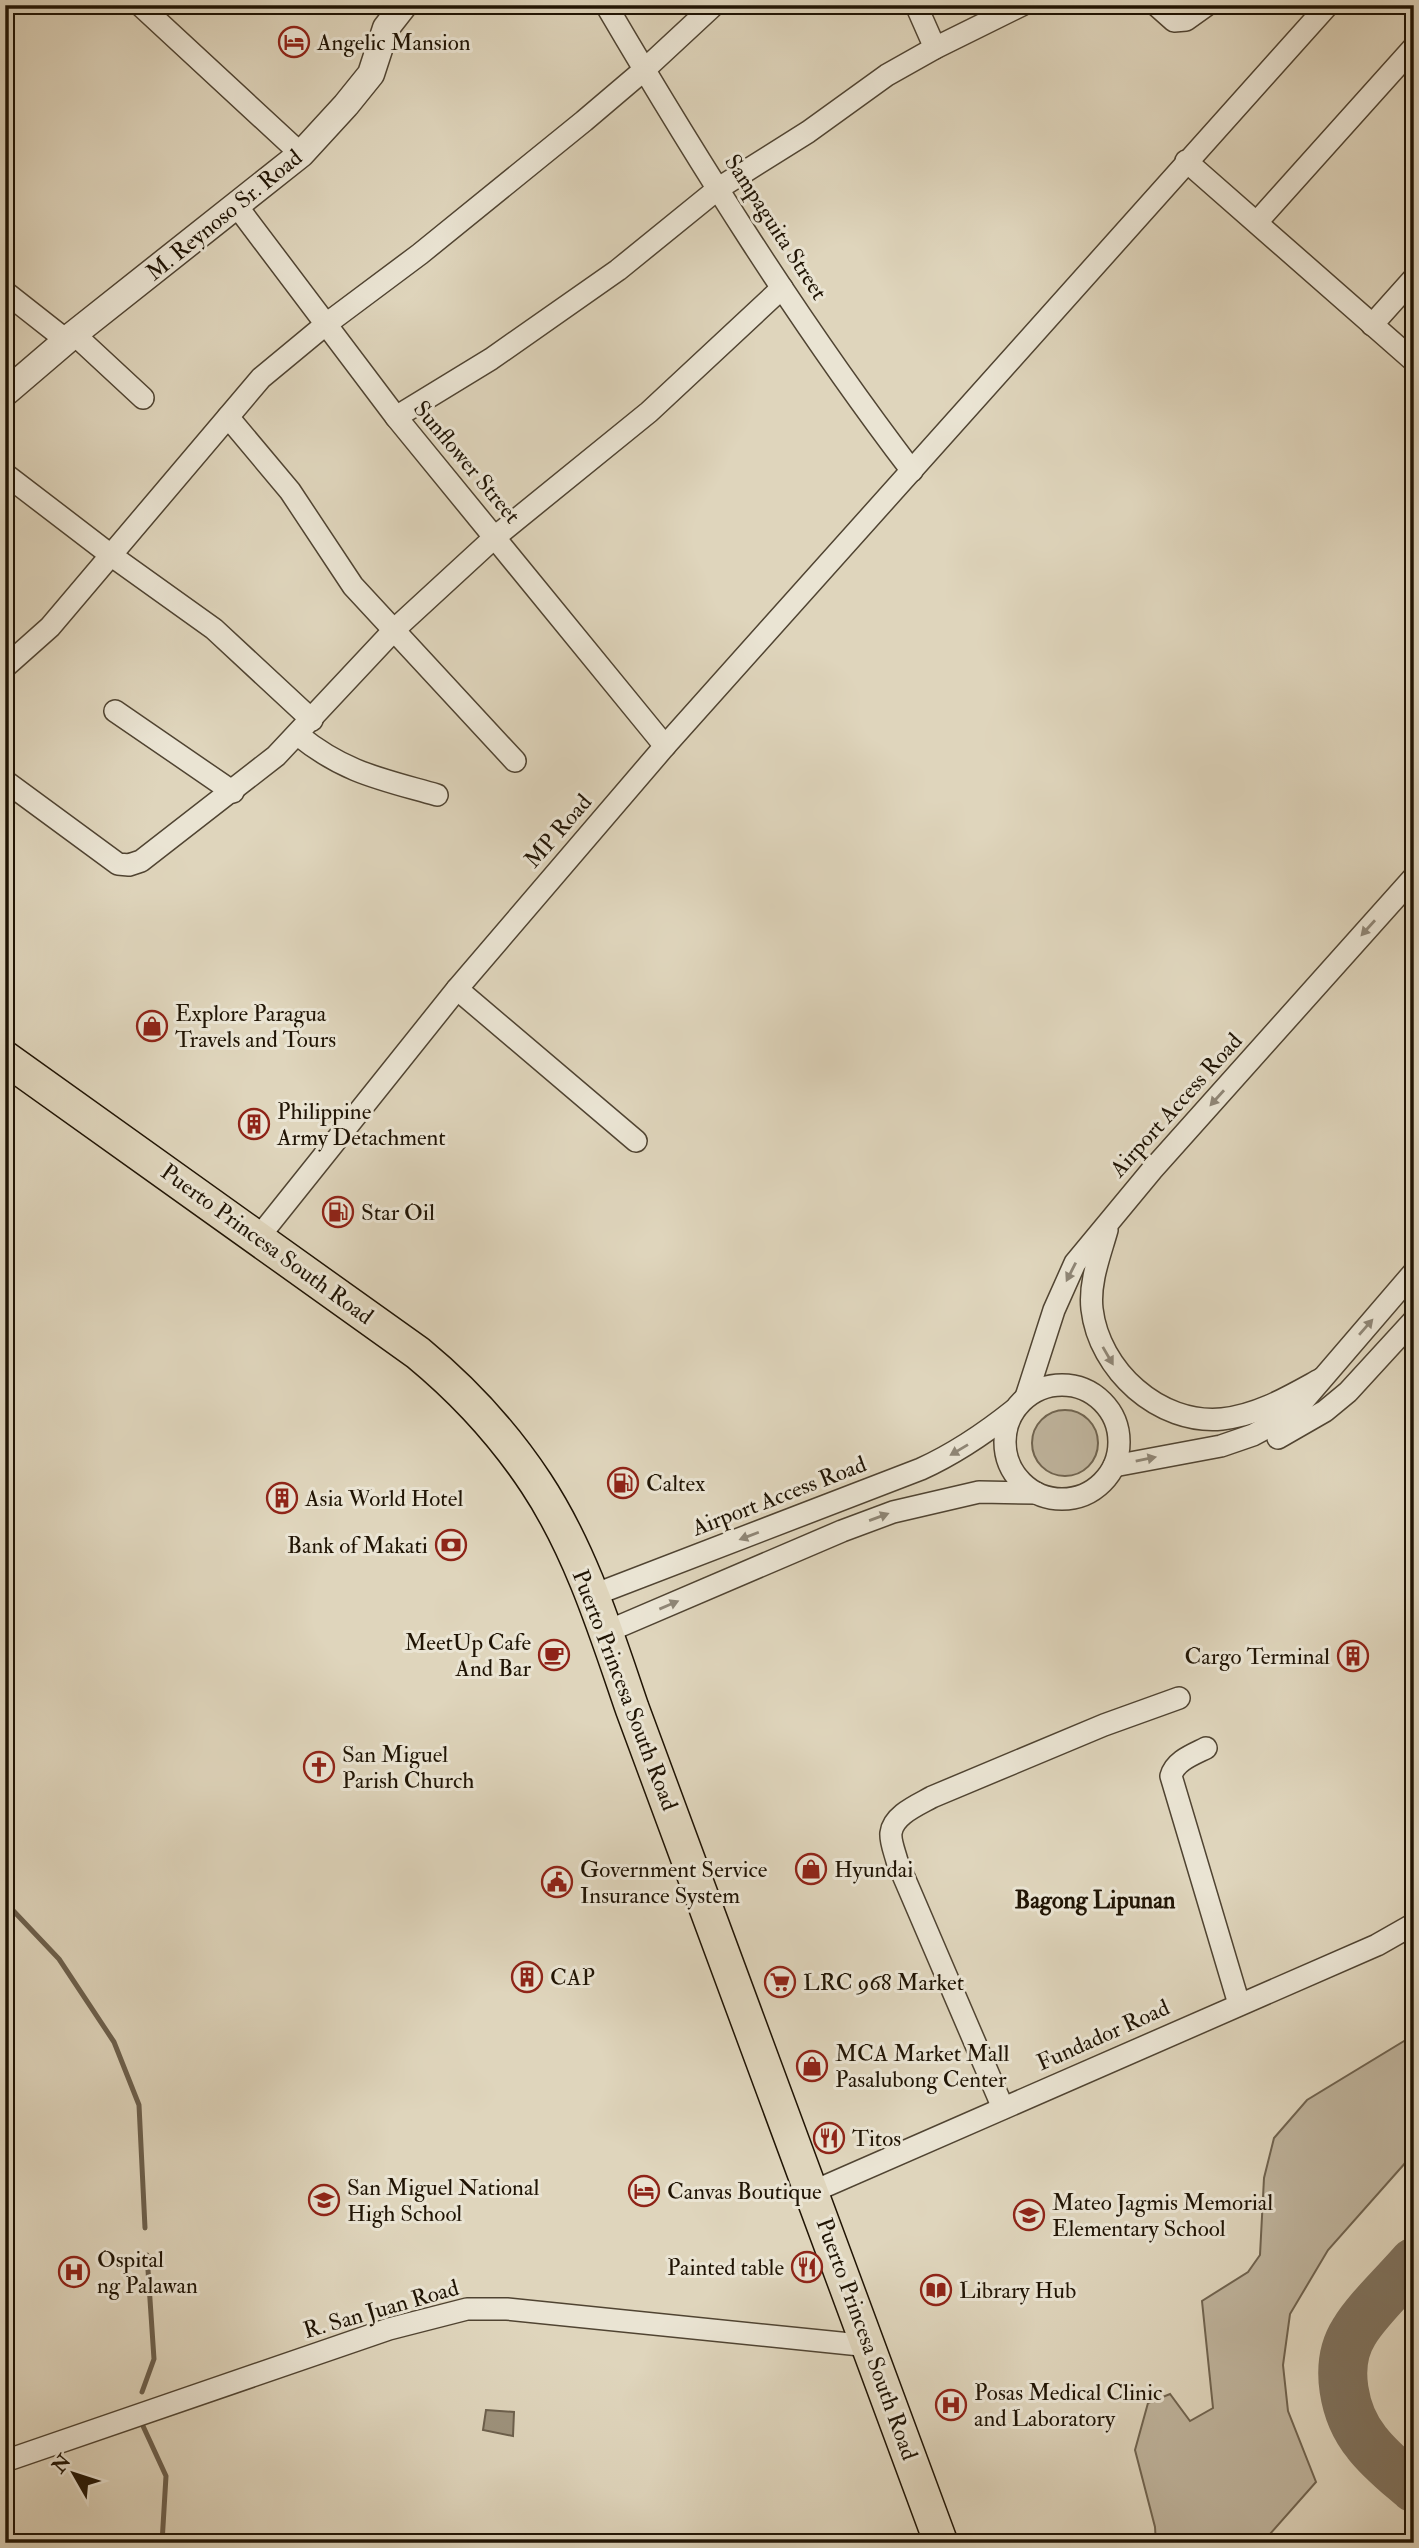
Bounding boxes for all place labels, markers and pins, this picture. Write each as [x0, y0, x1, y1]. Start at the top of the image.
hotel icon: Angelic Mansion [277, 25, 311, 59]
place label: Angelic Mansion [316, 28, 471, 57]
place label: Explore Paragua Travels and Tours [175, 999, 336, 1054]
shop icon: Explore Paragua Travels and Tours [135, 1009, 169, 1043]
place label: Philippine Army Detachment [276, 1097, 446, 1152]
building icon: Philippine Army Detachment [237, 1107, 271, 1141]
fuel station icon: Star Oil [321, 1195, 355, 1229]
place label: Star Oil [361, 1198, 435, 1227]
fuel station icon: Caltex [606, 1466, 640, 1500]
place label: Caltex [646, 1469, 705, 1498]
building icon: Asia World Hotel [265, 1481, 299, 1515]
place label: Asia World Hotel [304, 1484, 463, 1513]
bank icon: Bank of Makati [434, 1528, 468, 1562]
place label: Bank of Makati [287, 1531, 428, 1560]
place label: MeetUp Cafe And Bar [405, 1628, 531, 1683]
cafe icon: MeetUp Cafe And Bar [537, 1638, 571, 1672]
building icon: Cargo Terminal [1336, 1639, 1370, 1673]
place label: Cargo Terminal [1185, 1642, 1330, 1671]
place label: San Miguel Parish Church [342, 1740, 474, 1795]
church icon: San Miguel Parish Church [302, 1750, 336, 1784]
shop icon: Hyundai [794, 1852, 828, 1886]
place label: Government Service Insurance System [580, 1855, 768, 1910]
place label: Hyundai [834, 1855, 913, 1884]
public building icon: Government Service Insurance System [540, 1865, 574, 1899]
building icon: CAP [510, 1960, 544, 1994]
place label: CAP [550, 1963, 595, 1992]
supermarket icon: LRC 968 Market [763, 1965, 797, 1999]
place label: LRC 968 Market [803, 1968, 964, 1997]
place label: MCA Market Mall Pasalubong Center [835, 2039, 1009, 2094]
shop icon: MCA Market Mall Pasalubong Center [795, 2049, 829, 2083]
restaurant icon: Titos [812, 2121, 846, 2155]
place label: Titos [852, 2124, 901, 2153]
place label: San Miguel National High School [347, 2173, 539, 2228]
hotel icon: Canvas Boutique [627, 2174, 661, 2208]
place label: Canvas Boutique [667, 2177, 822, 2206]
school or university icon: San Miguel National High School [307, 2183, 341, 2217]
place label: Mateo Jagmis Memorial Elementary School [1052, 2188, 1273, 2243]
school or university icon: Mateo Jagmis Memorial Elementary School [1012, 2198, 1046, 2232]
place label: Ospital ng Palawan [97, 2245, 198, 2300]
restaurant icon: Painted table [790, 2250, 824, 2284]
place label: Painted table [667, 2253, 784, 2282]
hospital icon: Ospital ng Palawan [57, 2255, 91, 2289]
library icon: Library Hub [919, 2273, 953, 2307]
place label: Library Hub [959, 2276, 1076, 2305]
place label: Posas Medical Clinic and Laboratory [974, 2378, 1162, 2433]
hospital icon: Posas Medical Clinic and Laboratory [934, 2388, 968, 2422]

